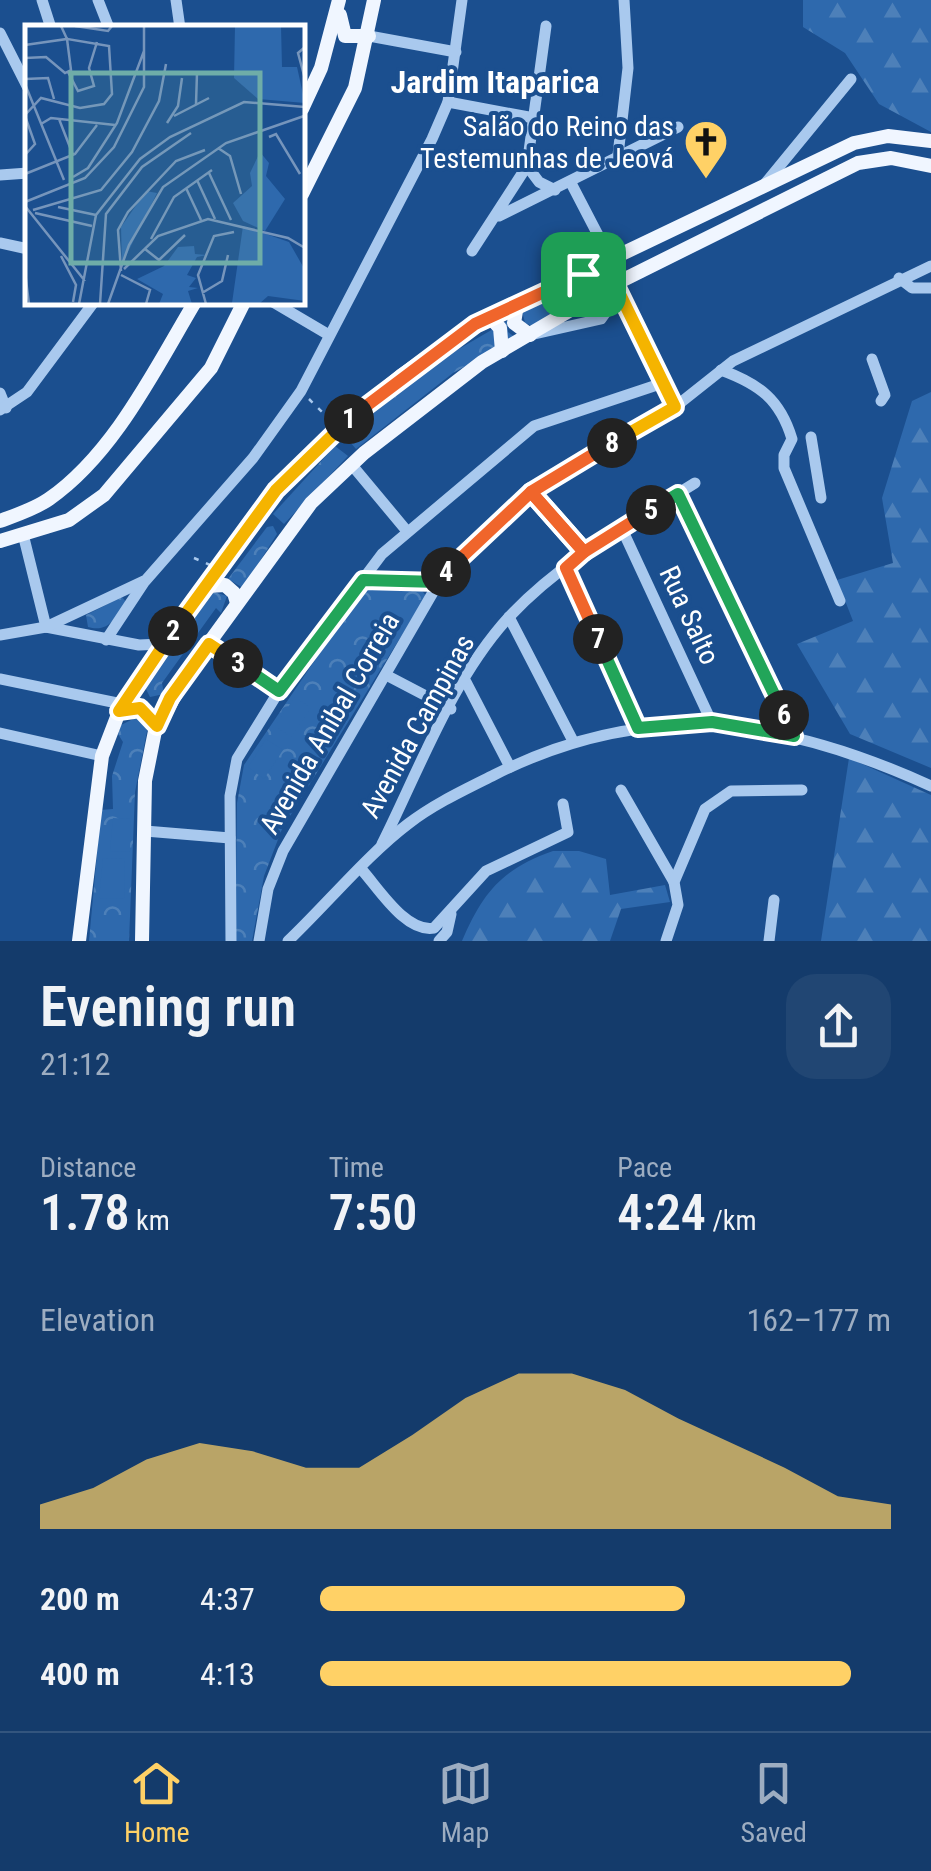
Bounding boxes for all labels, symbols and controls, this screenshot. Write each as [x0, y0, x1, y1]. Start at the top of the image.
inset map [25, 25, 305, 305]
district label: Jardim Itaparica [391, 63, 600, 101]
place label: Salão do Reino das Testemunhas de Jeová [420, 110, 674, 175]
church icon: Salão do Reino das Testemunhas de Jeová [683, 119, 729, 180]
pin [541, 232, 626, 317]
icon: arrive [556, 247, 611, 302]
pin: 1 [324, 394, 374, 444]
text: 1 [342, 402, 356, 435]
pin: 8 [587, 418, 637, 468]
text: 8 [605, 426, 619, 459]
pin: 5 [626, 485, 676, 535]
text: 5 [644, 493, 658, 526]
pin: 4 [421, 547, 471, 597]
text: 4 [439, 555, 453, 588]
street label: Rua Salto [652, 561, 727, 670]
pin: 2 [148, 606, 198, 656]
street label: Avenida Anibal Correia [253, 607, 406, 840]
text: 2 [166, 614, 180, 647]
pin: 7 [573, 614, 623, 664]
text: 7 [591, 622, 605, 655]
street label: Avenida Campinas [353, 629, 481, 824]
pin: 3 [213, 638, 263, 688]
text: 3 [231, 646, 245, 679]
pin: 6 [759, 690, 809, 740]
text: 6 [777, 698, 791, 731]
button: share [786, 974, 891, 1079]
text: Evening run [40, 975, 296, 1039]
text: 21:12 [40, 1045, 111, 1083]
text: Distance [40, 1151, 137, 1184]
text: Time [329, 1151, 384, 1184]
text: Pace [617, 1151, 672, 1184]
text: 1.78 [40, 1184, 130, 1242]
text: 7:50 [329, 1184, 417, 1242]
text: 4:24 [617, 1184, 706, 1242]
text: km [130, 1204, 170, 1237]
text: /km [706, 1204, 757, 1237]
text: Elevation [40, 1301, 155, 1339]
text: 162–177 m [746, 1301, 891, 1339]
text: 200 m [40, 1580, 120, 1618]
text: 4:37 [200, 1580, 255, 1618]
text: 400 m [40, 1655, 120, 1693]
text: 4:13 [200, 1655, 255, 1693]
tab: Home [124, 1756, 190, 1849]
tab: Map [438, 1756, 493, 1849]
tab: Saved [740, 1756, 807, 1849]

